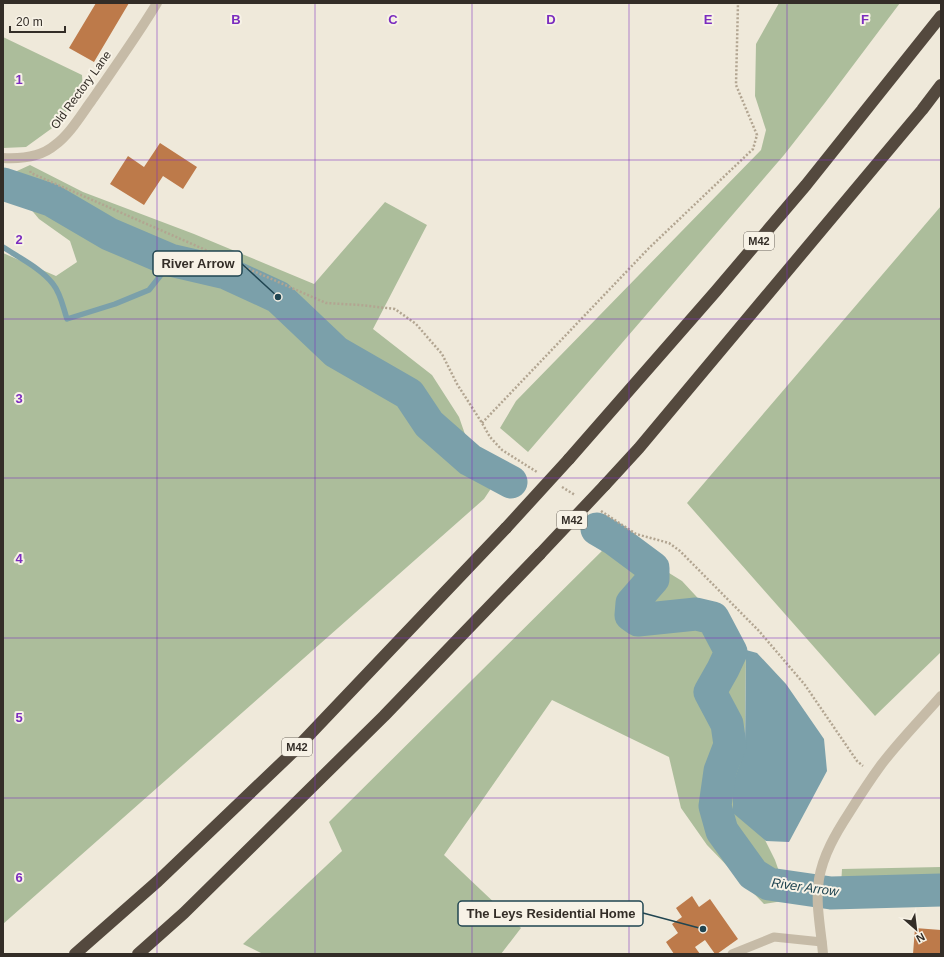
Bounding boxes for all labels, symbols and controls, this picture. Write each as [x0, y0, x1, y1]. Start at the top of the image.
scale bar [10, 8, 65, 34]
text: B [231, 12, 241, 27]
text: C [388, 12, 398, 27]
text: D [546, 12, 556, 27]
text: E [704, 12, 713, 27]
text: F [861, 12, 869, 27]
text: 20 m [16, 15, 43, 29]
street label: Old Rectory Lane [48, 48, 114, 132]
text: 1 [15, 72, 23, 87]
text: 2 [15, 232, 23, 247]
road number: M42 [744, 232, 774, 250]
callout: River Arrow [153, 251, 242, 276]
text: River Arrow [161, 256, 235, 271]
text: 3 [15, 391, 23, 406]
road number: M42 [557, 511, 587, 529]
text: 4 [15, 551, 23, 566]
text: 5 [15, 710, 23, 725]
road number: M42 [282, 738, 312, 756]
text: 6 [15, 870, 23, 885]
water label: River Arrow [771, 875, 841, 899]
callout: The Leys Residential Home [458, 901, 643, 926]
text: The Leys Residential Home [466, 906, 636, 921]
north arrow [896, 909, 936, 949]
text: N [914, 931, 927, 945]

